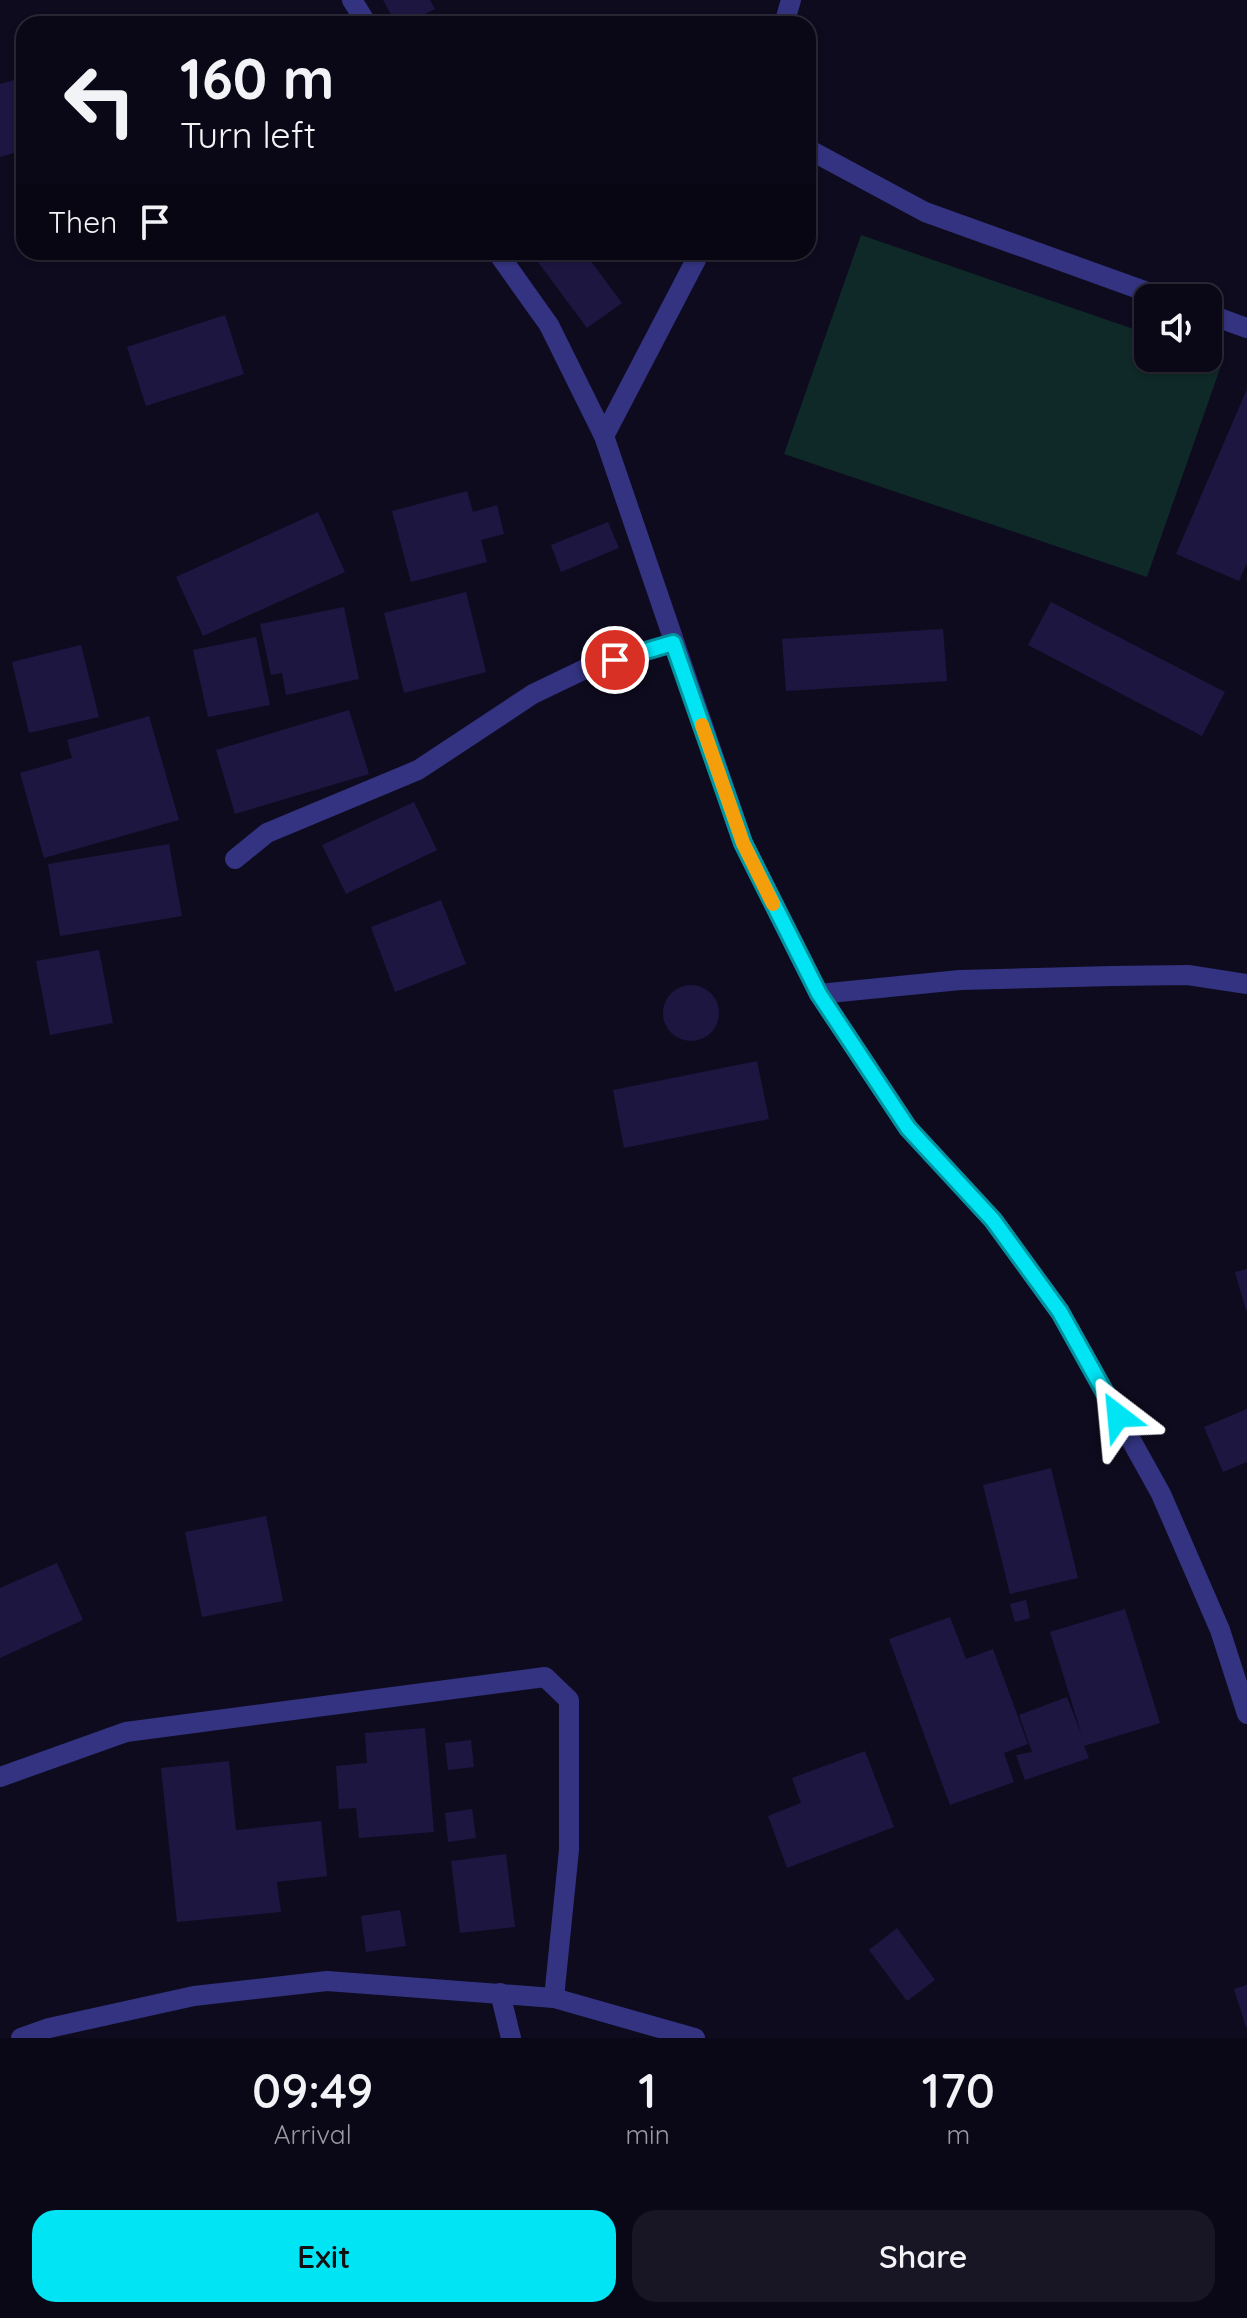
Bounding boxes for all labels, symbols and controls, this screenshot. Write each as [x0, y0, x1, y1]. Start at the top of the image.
text: 160 m [180, 43, 334, 113]
icon: left [48, 48, 152, 152]
text: Turn left [180, 112, 316, 157]
icon: arrive [133, 200, 177, 244]
text: Then [48, 203, 117, 241]
map controls [1134, 284, 1222, 372]
button: sound [1134, 284, 1222, 372]
pin [581, 626, 649, 694]
icon: arrive [593, 638, 637, 682]
position arrow [1076, 1374, 1160, 1458]
text: 09:49 [252, 2060, 373, 2120]
text: 1 [638, 2060, 657, 2120]
text: 170 [922, 2060, 995, 2120]
text: Arrival [274, 2118, 352, 2151]
text: min [625, 2118, 670, 2151]
text: m [946, 2118, 970, 2151]
button: Exit [32, 2210, 616, 2302]
button: Share [632, 2210, 1215, 2302]

